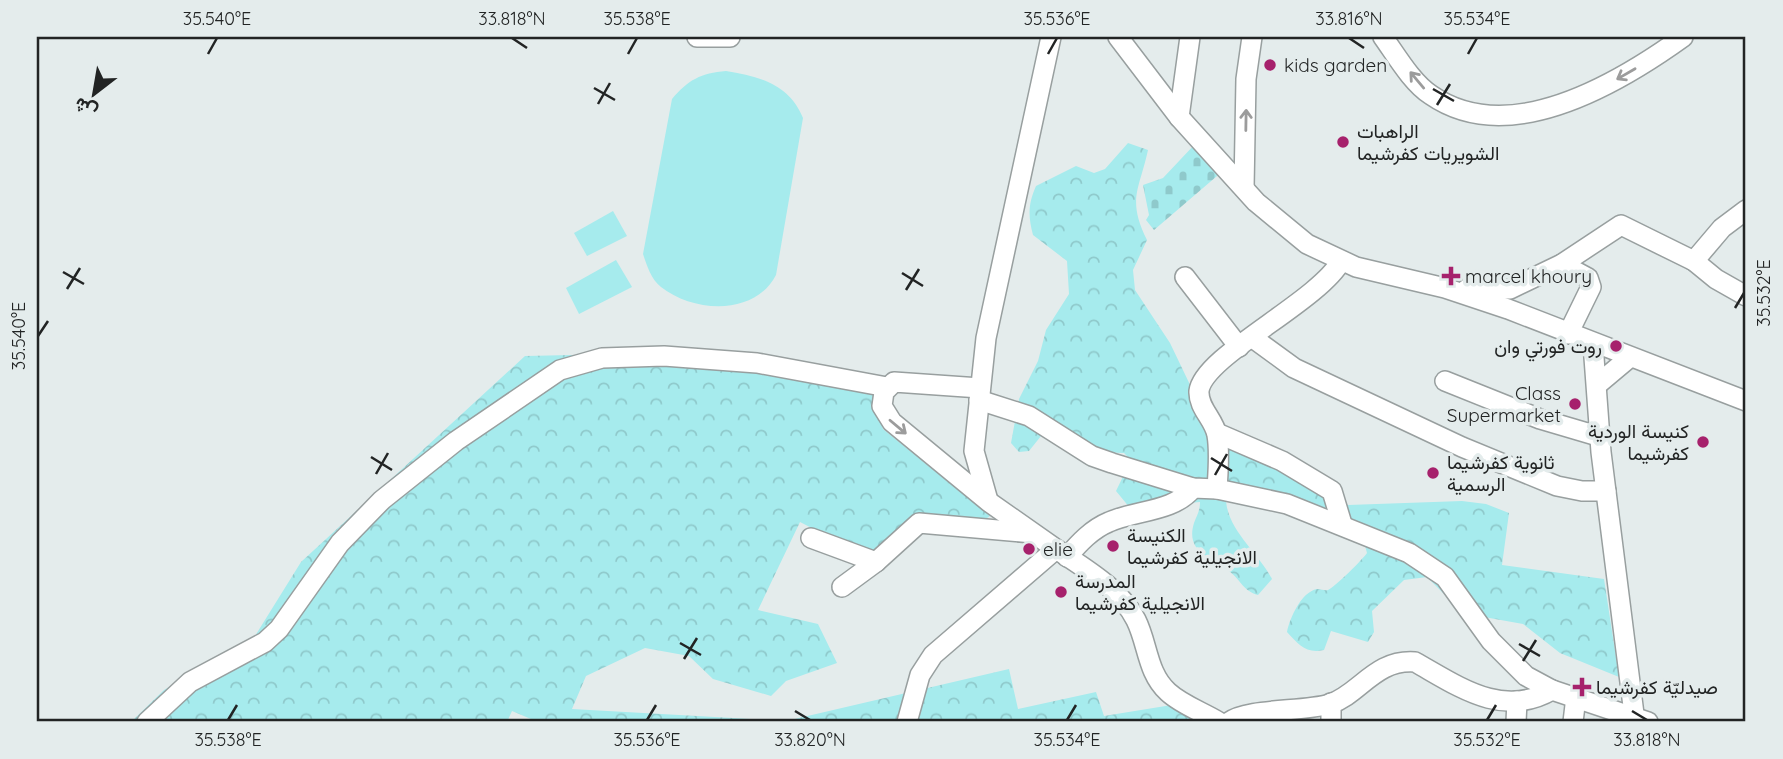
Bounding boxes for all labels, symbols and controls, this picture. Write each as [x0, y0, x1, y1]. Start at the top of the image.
text: 35.540°E [183, 7, 251, 30]
text: 33.818°N [478, 7, 546, 30]
text: 35.538°E [603, 7, 671, 30]
text: 35.536°E [1023, 7, 1091, 30]
text: 33.816°N [1315, 7, 1383, 30]
text: 35.534°E [1444, 7, 1510, 30]
place label: kids garden [1284, 53, 1387, 77]
marker: kids garden [1262, 57, 1278, 73]
north arrow [60, 60, 130, 130]
one-way arrow [1617, 67, 1637, 81]
one-way arrow [1409, 72, 1425, 90]
text: ش [69, 92, 101, 125]
one-way arrow [1239, 109, 1252, 132]
place label: الراهبات الشويريات كفرشيما [1357, 119, 1499, 165]
marker: الراهبات الشويريات كفرشيما [1335, 134, 1351, 150]
text: 35.532°E [1752, 259, 1775, 327]
place label: marcel khoury [1465, 264, 1592, 288]
marker: marcel khoury [1443, 268, 1459, 284]
text: 35.540°E [7, 302, 30, 370]
place label: روت فورتي وان [1494, 334, 1602, 362]
marker: روت فورتي وان [1608, 338, 1624, 354]
place label: Class Supermarket [1447, 381, 1561, 427]
marker: Class Supermarket [1567, 396, 1583, 412]
one-way arrow [889, 419, 907, 435]
place label: كنيسة الوردية كفرشيما [1588, 419, 1689, 465]
marker: كنيسة الوردية كفرشيما [1695, 434, 1711, 450]
place label: ثانوية كفرشيما الرسمية [1447, 450, 1555, 496]
marker: ثانوية كفرشيما الرسمية [1425, 465, 1441, 481]
place label: الكنيسة الانجيلية كفرشيما [1127, 523, 1257, 569]
place label: elie [1043, 537, 1073, 561]
marker: الكنيسة الانجيلية كفرشيما [1105, 538, 1121, 554]
marker: elie [1021, 541, 1037, 557]
place label: المدرسة الانجيلية كفرشيما [1075, 569, 1205, 615]
marker: المدرسة الانجيلية كفرشيما [1053, 584, 1069, 600]
place label: صيدليّة كفرشيما [1596, 675, 1718, 699]
marker: صيدليّة كفرشيما [1574, 679, 1590, 695]
text: 35.538°E [194, 728, 262, 751]
text: 35.536°E [613, 728, 681, 751]
text: 33.820°N [774, 728, 846, 751]
text: 35.534°E [1034, 728, 1100, 751]
text: 35.532°E [1453, 728, 1521, 751]
text: 33.818°N [1613, 728, 1681, 751]

